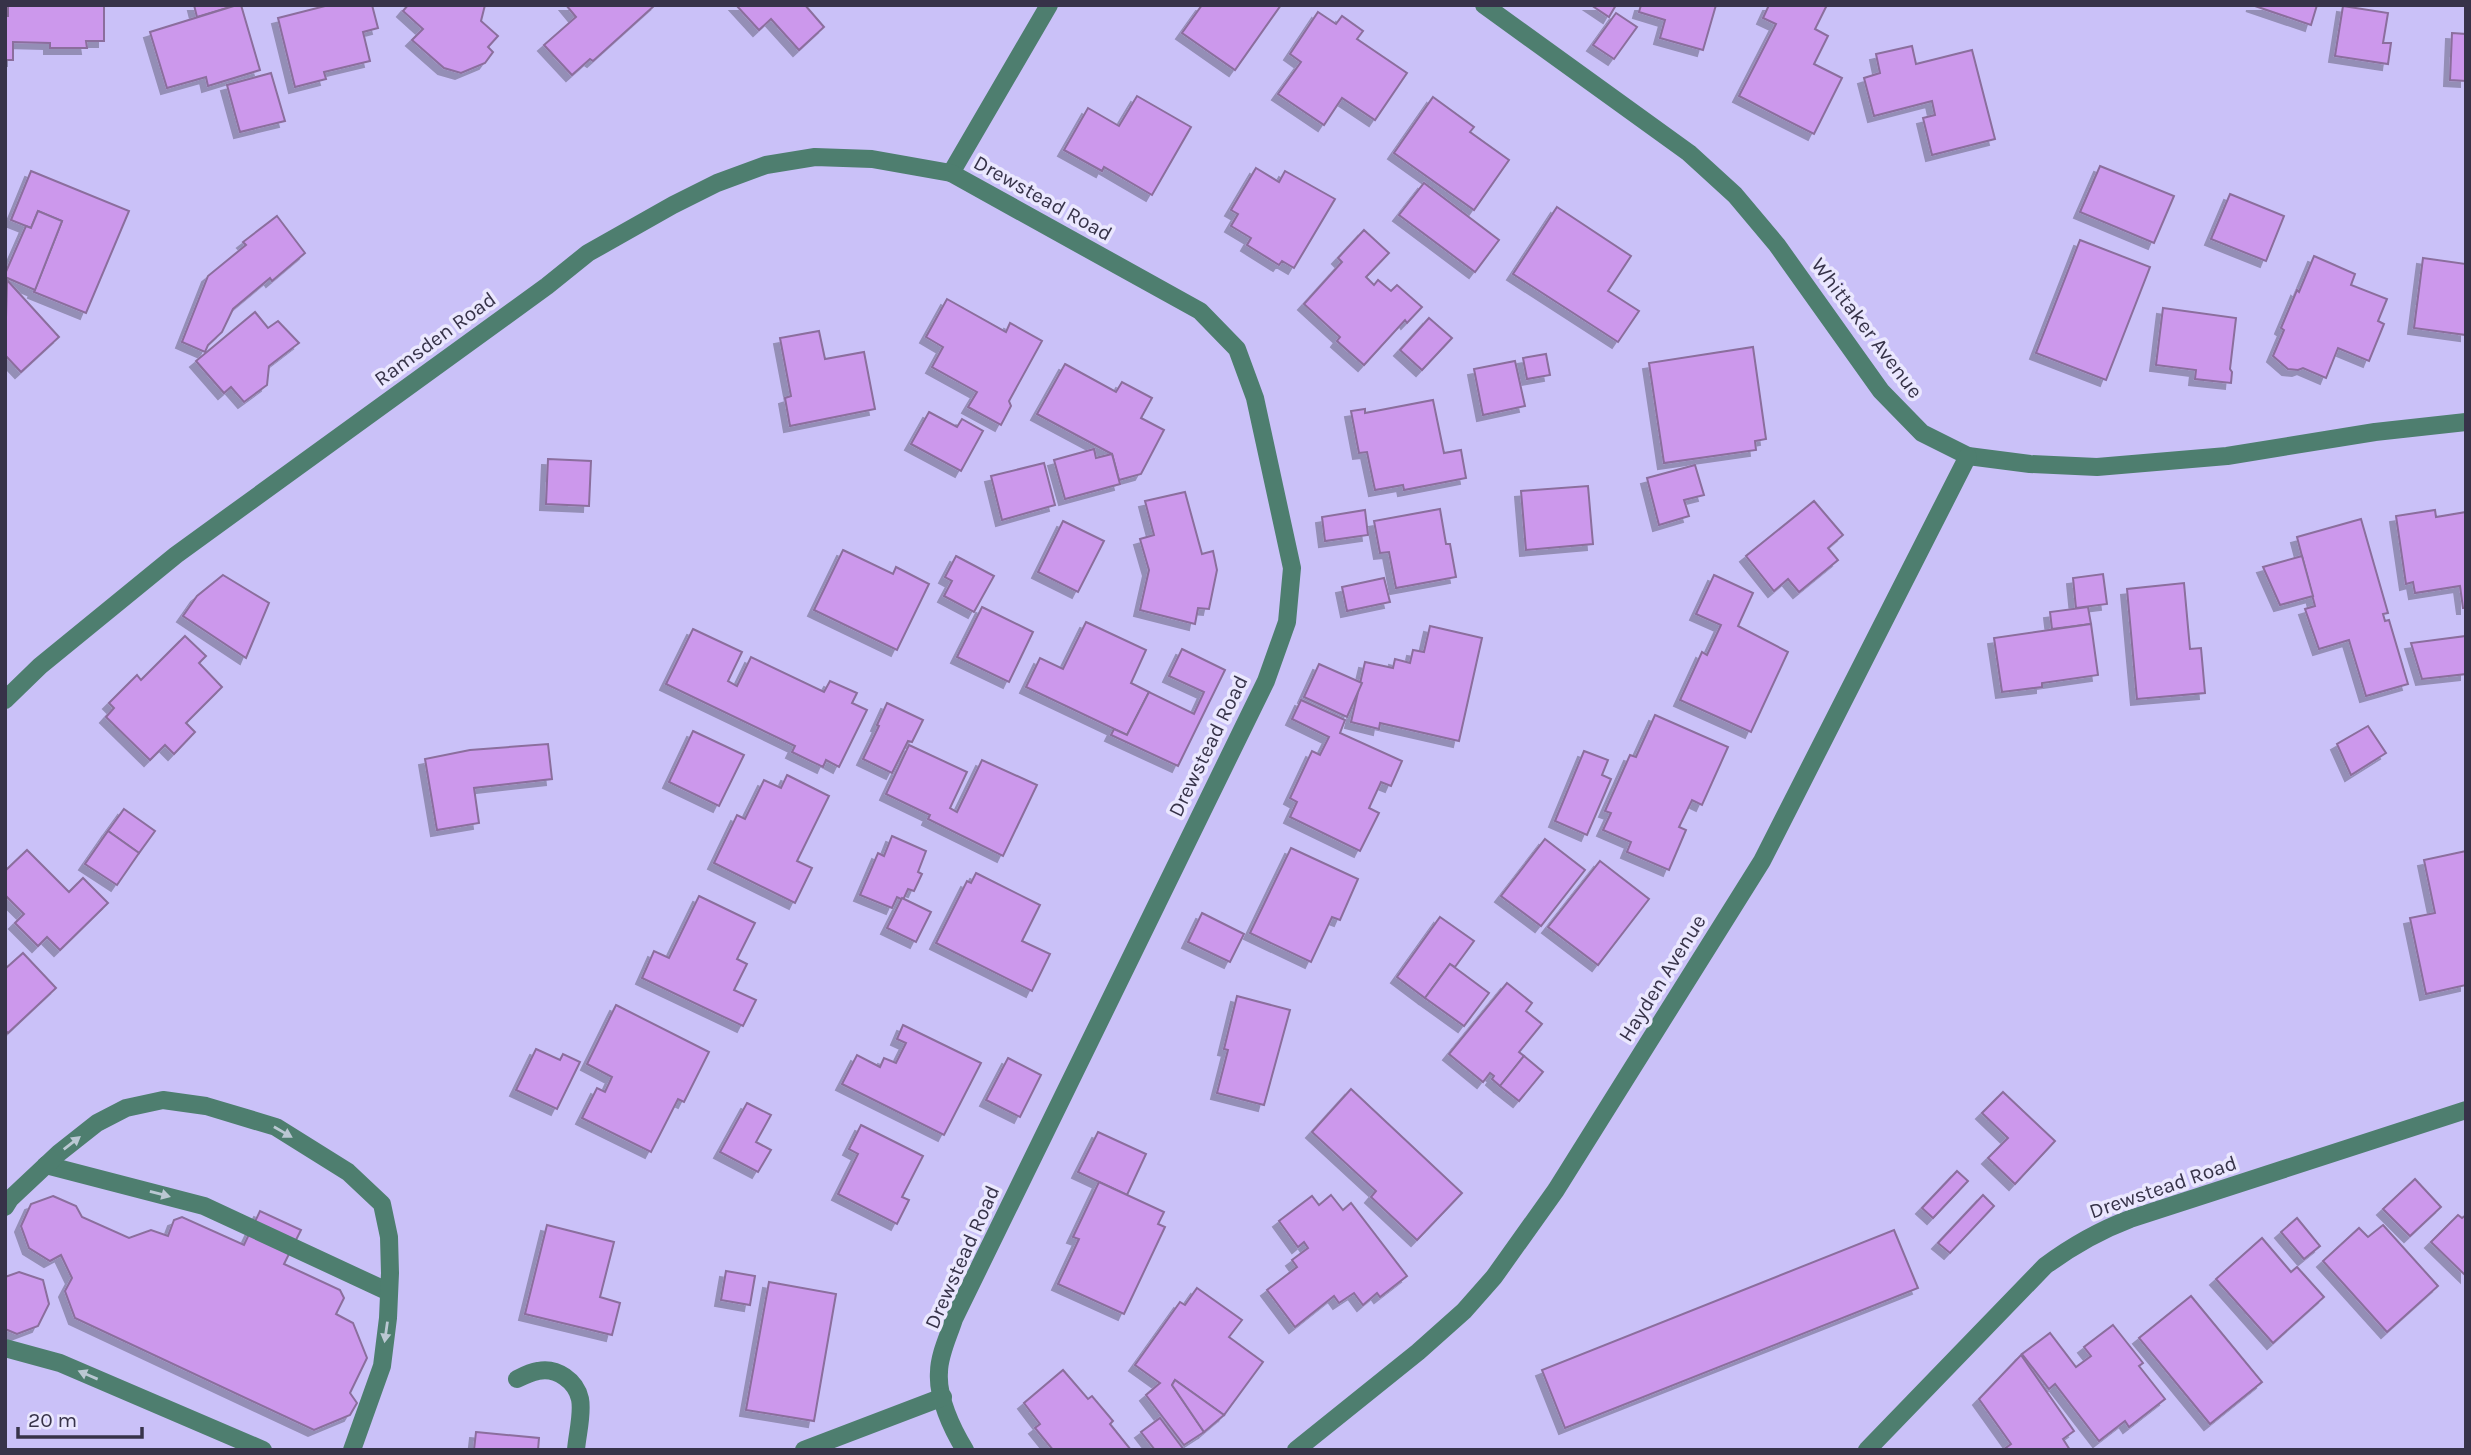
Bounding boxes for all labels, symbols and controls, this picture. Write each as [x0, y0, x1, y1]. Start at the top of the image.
street label: Drewstead Road [970, 150, 1116, 246]
street label: Whittaker Avenue [1806, 253, 1928, 403]
street label: Ramsden Road [370, 287, 500, 391]
street label: Drewstead Road [1163, 671, 1253, 821]
street label: Hayden Avenue [1613, 910, 1711, 1046]
one-way arrow [273, 1126, 293, 1138]
one-way arrow [63, 1136, 81, 1150]
street label: Drewstead Road [2086, 1151, 2240, 1223]
street label: Drewstead Road [920, 1182, 1004, 1332]
one-way arrow [149, 1189, 171, 1200]
one-way arrow [381, 1321, 392, 1343]
one-way arrow [77, 1369, 98, 1380]
scale bar [18, 1396, 142, 1440]
text: 20 m [28, 1408, 77, 1432]

